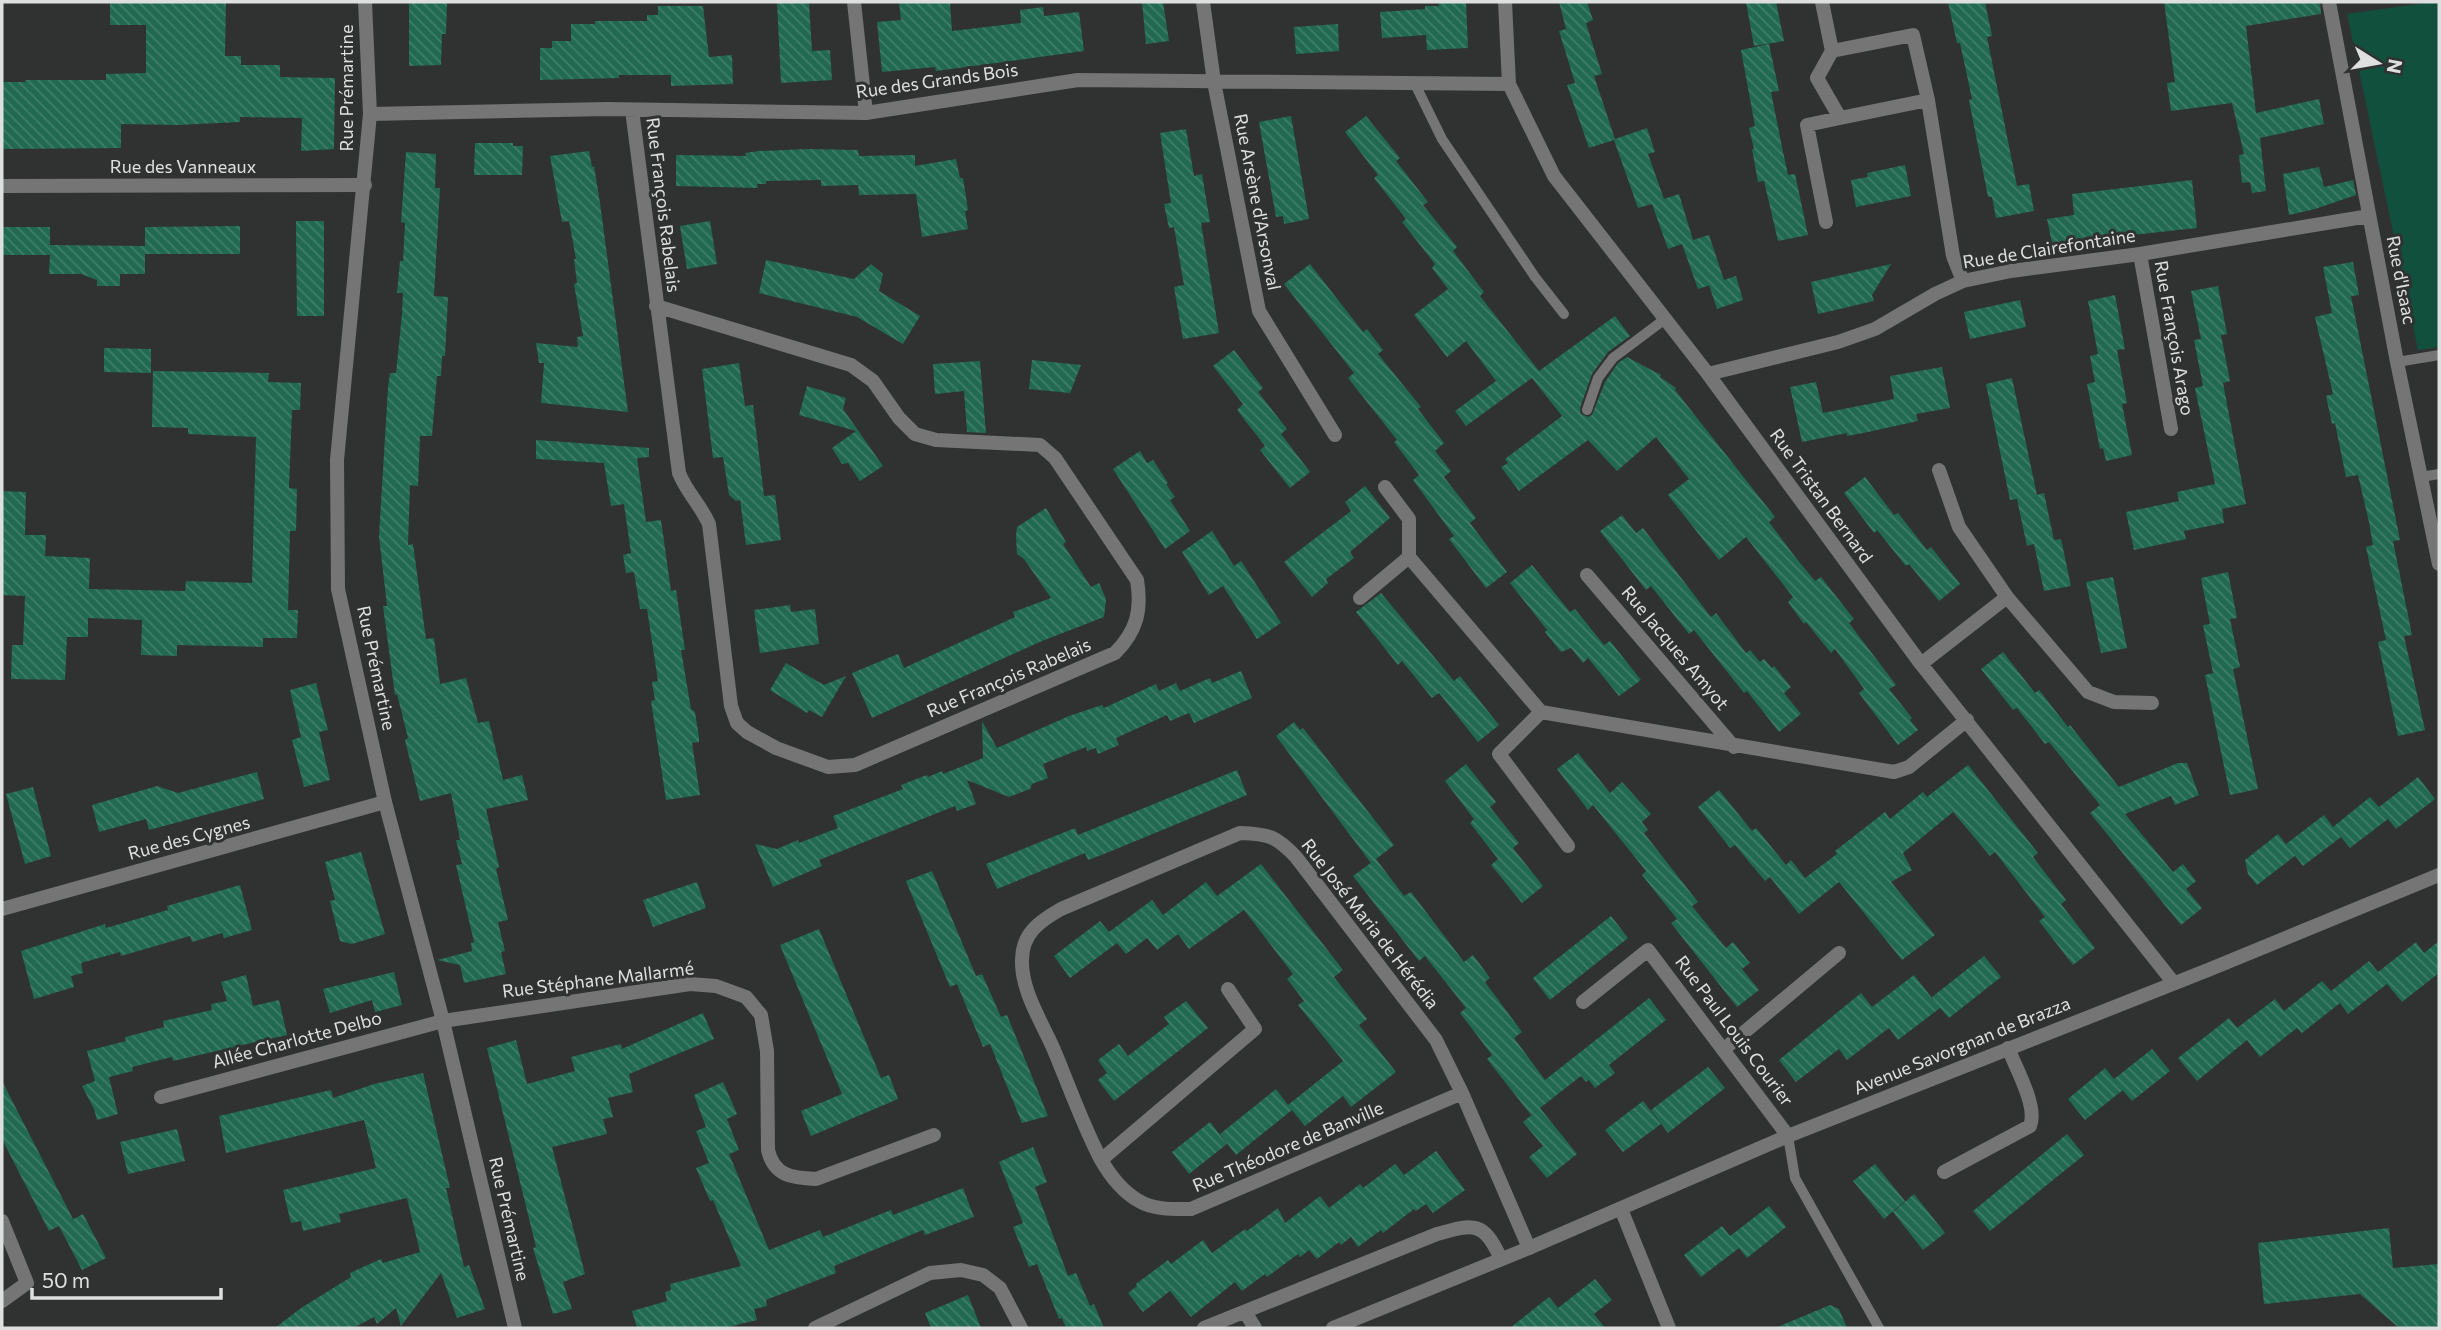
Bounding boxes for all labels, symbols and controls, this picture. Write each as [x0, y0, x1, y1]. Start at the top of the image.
street label: Rue Prémartine [335, 25, 357, 151]
north arrow [2343, 28, 2413, 98]
text: N [2383, 57, 2408, 76]
street label: Rue des Grands Bois [854, 58, 1019, 102]
street label: Rue Arsène d'Arsonval [1230, 112, 1286, 292]
street label: Rue François Rabelais [642, 116, 686, 294]
street label: Rue des Vanneaux [110, 155, 257, 177]
street label: Rue de Clairefontaine [1961, 224, 2137, 273]
street label: Rue d'Isaac [2383, 234, 2421, 326]
street label: Rue François Arago [2151, 259, 2199, 417]
street label: Rue Tristan Bernard [1766, 424, 1878, 567]
street label: Rue Jacques Amyot [1617, 581, 1734, 714]
street label: Rue Prémartine [353, 604, 401, 732]
street label: Rue François Rabelais [923, 633, 1094, 722]
street label: Rue des Cygnes [125, 810, 252, 864]
street label: Rue José Maria de Hérédia [1297, 834, 1444, 1013]
street label: Rue Paul Louis Courier [1671, 951, 1799, 1110]
street label: Rue Stéphane Mallarmé [501, 956, 695, 1002]
street label: Avenue Savorgnan de Brazza [1850, 991, 2073, 1099]
street label: Allée Charlotte Delbo [209, 1006, 384, 1072]
street label: Rue Théodore de Banville [1189, 1096, 1386, 1196]
street label: Rue Prémartine [485, 1155, 535, 1283]
scale bar [32, 1256, 220, 1300]
text: 50 m [42, 1267, 90, 1292]

